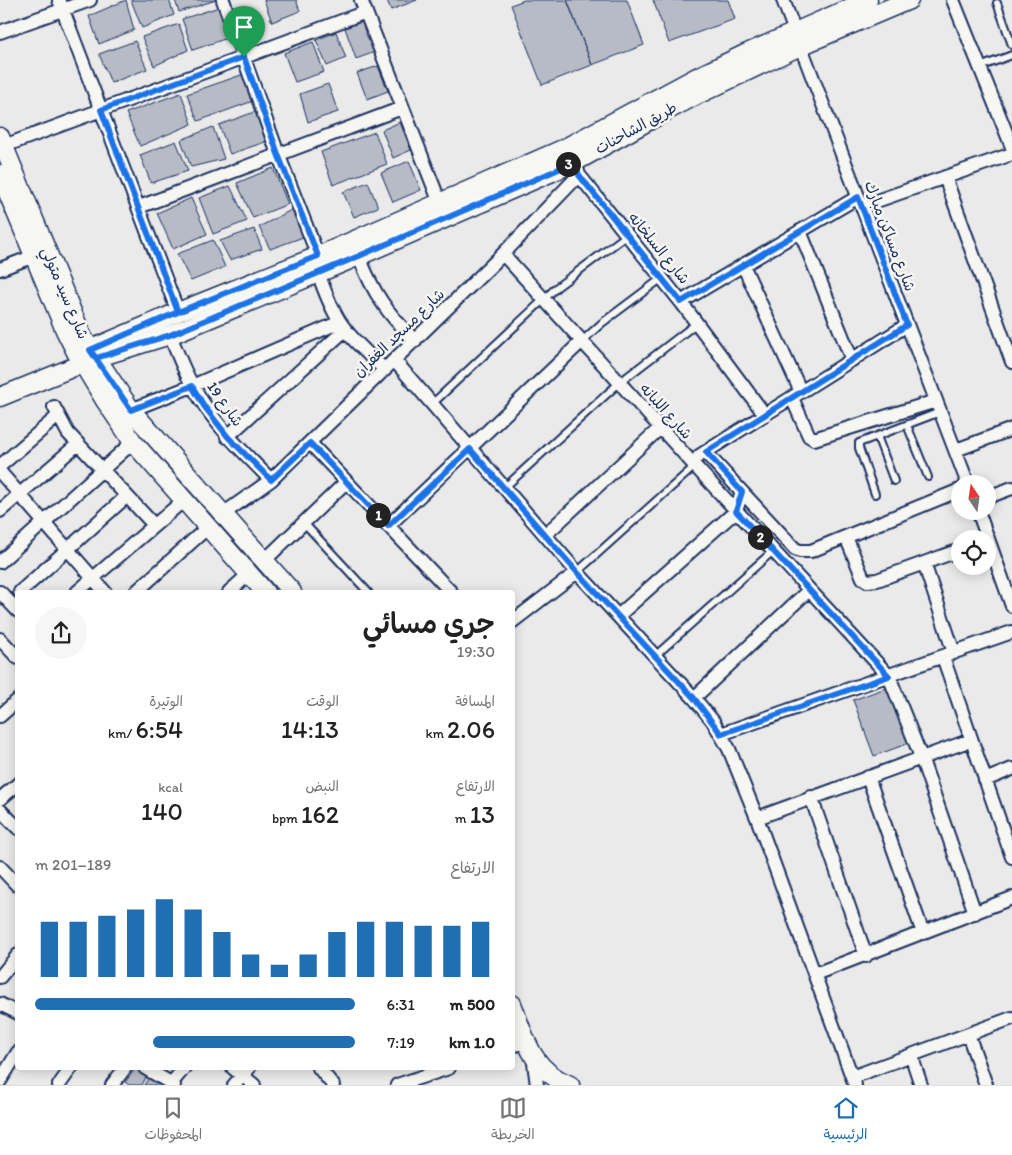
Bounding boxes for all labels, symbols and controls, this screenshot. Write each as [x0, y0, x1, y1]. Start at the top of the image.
pin [223, 6, 265, 57]
icon: arrive [230, 13, 258, 41]
street label: طريق الشاحنات [592, 98, 680, 158]
pin: 3 [556, 152, 580, 176]
text: 3 [565, 156, 572, 173]
street label: شارع مساكن مبارك [860, 178, 919, 294]
street label: شارع السلخانه [624, 208, 694, 288]
street label: شارع سيد متولي [34, 244, 92, 343]
street label: شارع مسجد الغفران [350, 285, 449, 382]
street label: شارع 19 [202, 378, 247, 430]
street label: شارع اللبانه [635, 379, 696, 444]
north arrow [951, 475, 996, 520]
map controls [951, 475, 996, 575]
pin: 1 [366, 502, 390, 528]
text: 1 [375, 507, 382, 524]
pin: 2 [748, 524, 772, 550]
text: 2 [757, 529, 764, 546]
button: locate [951, 530, 996, 575]
text: جري مسائي [363, 606, 495, 640]
button: share [35, 607, 87, 659]
text: 19:30 [457, 642, 495, 661]
text: الوتيرة [149, 693, 183, 710]
text: الوقت [306, 693, 339, 710]
text: المسافة [455, 693, 495, 710]
text: 6:54 [135, 714, 183, 744]
text: 14:13 [281, 714, 339, 744]
text: 2.06 [447, 714, 495, 744]
text: /km [108, 725, 135, 742]
text: km [425, 725, 447, 742]
text: النبض [306, 778, 339, 795]
text: الارتفاع [456, 778, 495, 795]
text: kcal [158, 779, 183, 796]
text: 140 [141, 796, 183, 826]
text: 162 [301, 799, 339, 829]
text: 13 [470, 799, 495, 829]
text: bpm [272, 810, 301, 827]
text: m [455, 810, 470, 827]
text: 189–201 m [35, 855, 111, 874]
text: الارتفاع [450, 858, 495, 877]
text: 6:31 [386, 995, 415, 1014]
text: 500 m [450, 995, 495, 1014]
text: 7:19 [387, 1033, 415, 1052]
text: 1.0 km [449, 1033, 495, 1052]
tab: المحفوظات [144, 1094, 202, 1147]
tab: الخريطة [491, 1094, 535, 1147]
tab: الرئيسية [824, 1094, 868, 1147]

